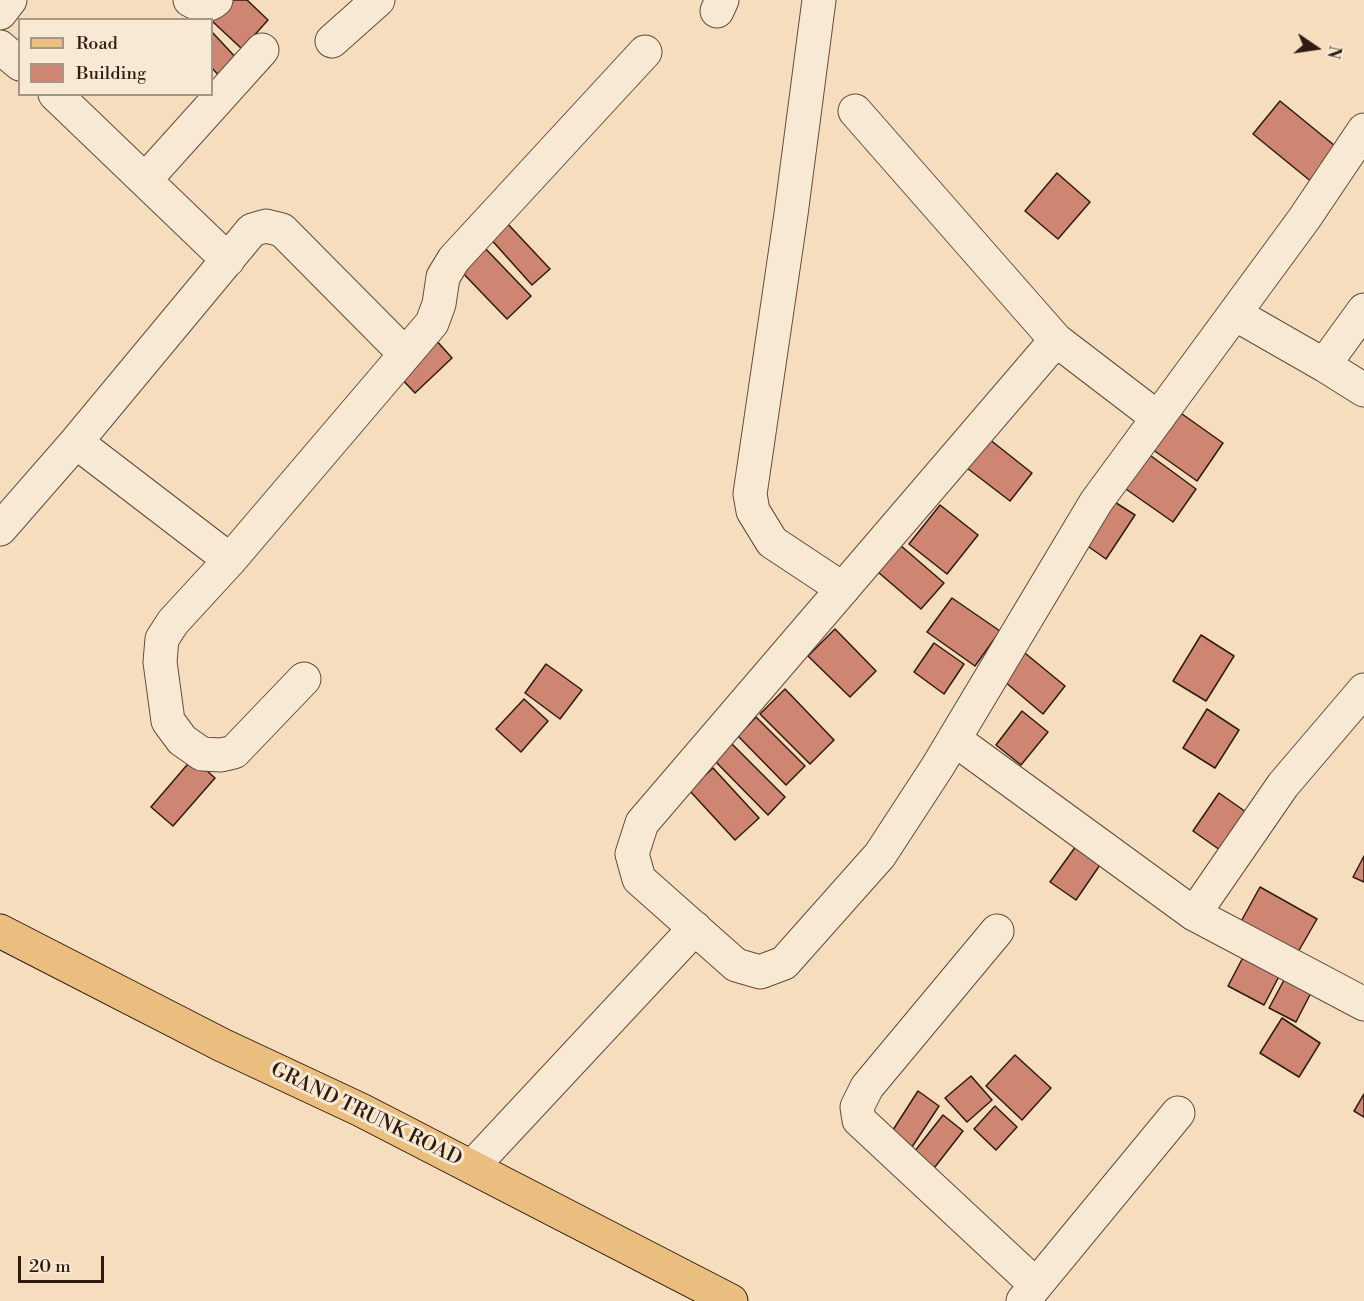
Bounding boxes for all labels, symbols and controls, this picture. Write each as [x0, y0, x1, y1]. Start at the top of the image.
legend [18, 18, 213, 96]
north arrow [1286, 18, 1346, 78]
text: Road [76, 32, 118, 55]
text: N [1322, 44, 1345, 60]
text: Building [76, 62, 146, 85]
street label: GRAND TRUNK ROAD [266, 1058, 466, 1172]
scale bar [21, 1244, 106, 1282]
text: 20 m [29, 1255, 71, 1278]

